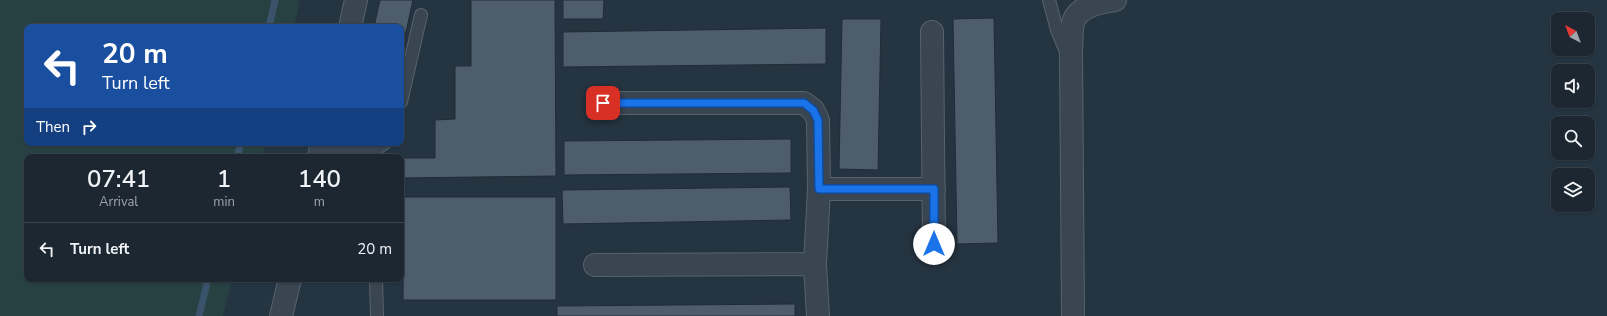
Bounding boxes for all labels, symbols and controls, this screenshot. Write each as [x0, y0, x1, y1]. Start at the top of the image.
north arrow [1551, 12, 1595, 56]
map controls [1551, 12, 1595, 212]
text: 20 m [102, 35, 168, 73]
icon: left [36, 40, 88, 92]
button: sound [1551, 64, 1595, 108]
text: Turn left [102, 71, 170, 95]
pin [586, 86, 620, 120]
icon: arrive [592, 92, 614, 114]
icon: right [78, 116, 100, 138]
button: search [1551, 116, 1595, 160]
text: Then [36, 117, 70, 137]
text: 07:41 [87, 163, 150, 195]
text: 1 [217, 163, 231, 195]
text: 140 [298, 163, 341, 195]
button: layers [1551, 168, 1595, 212]
text: Arrival [99, 193, 138, 211]
text: min [213, 193, 235, 211]
text: m [314, 193, 325, 211]
position arrow [913, 223, 955, 265]
icon: left [36, 238, 58, 260]
text: Turn left [70, 239, 129, 259]
text: 20 m [357, 239, 392, 259]

